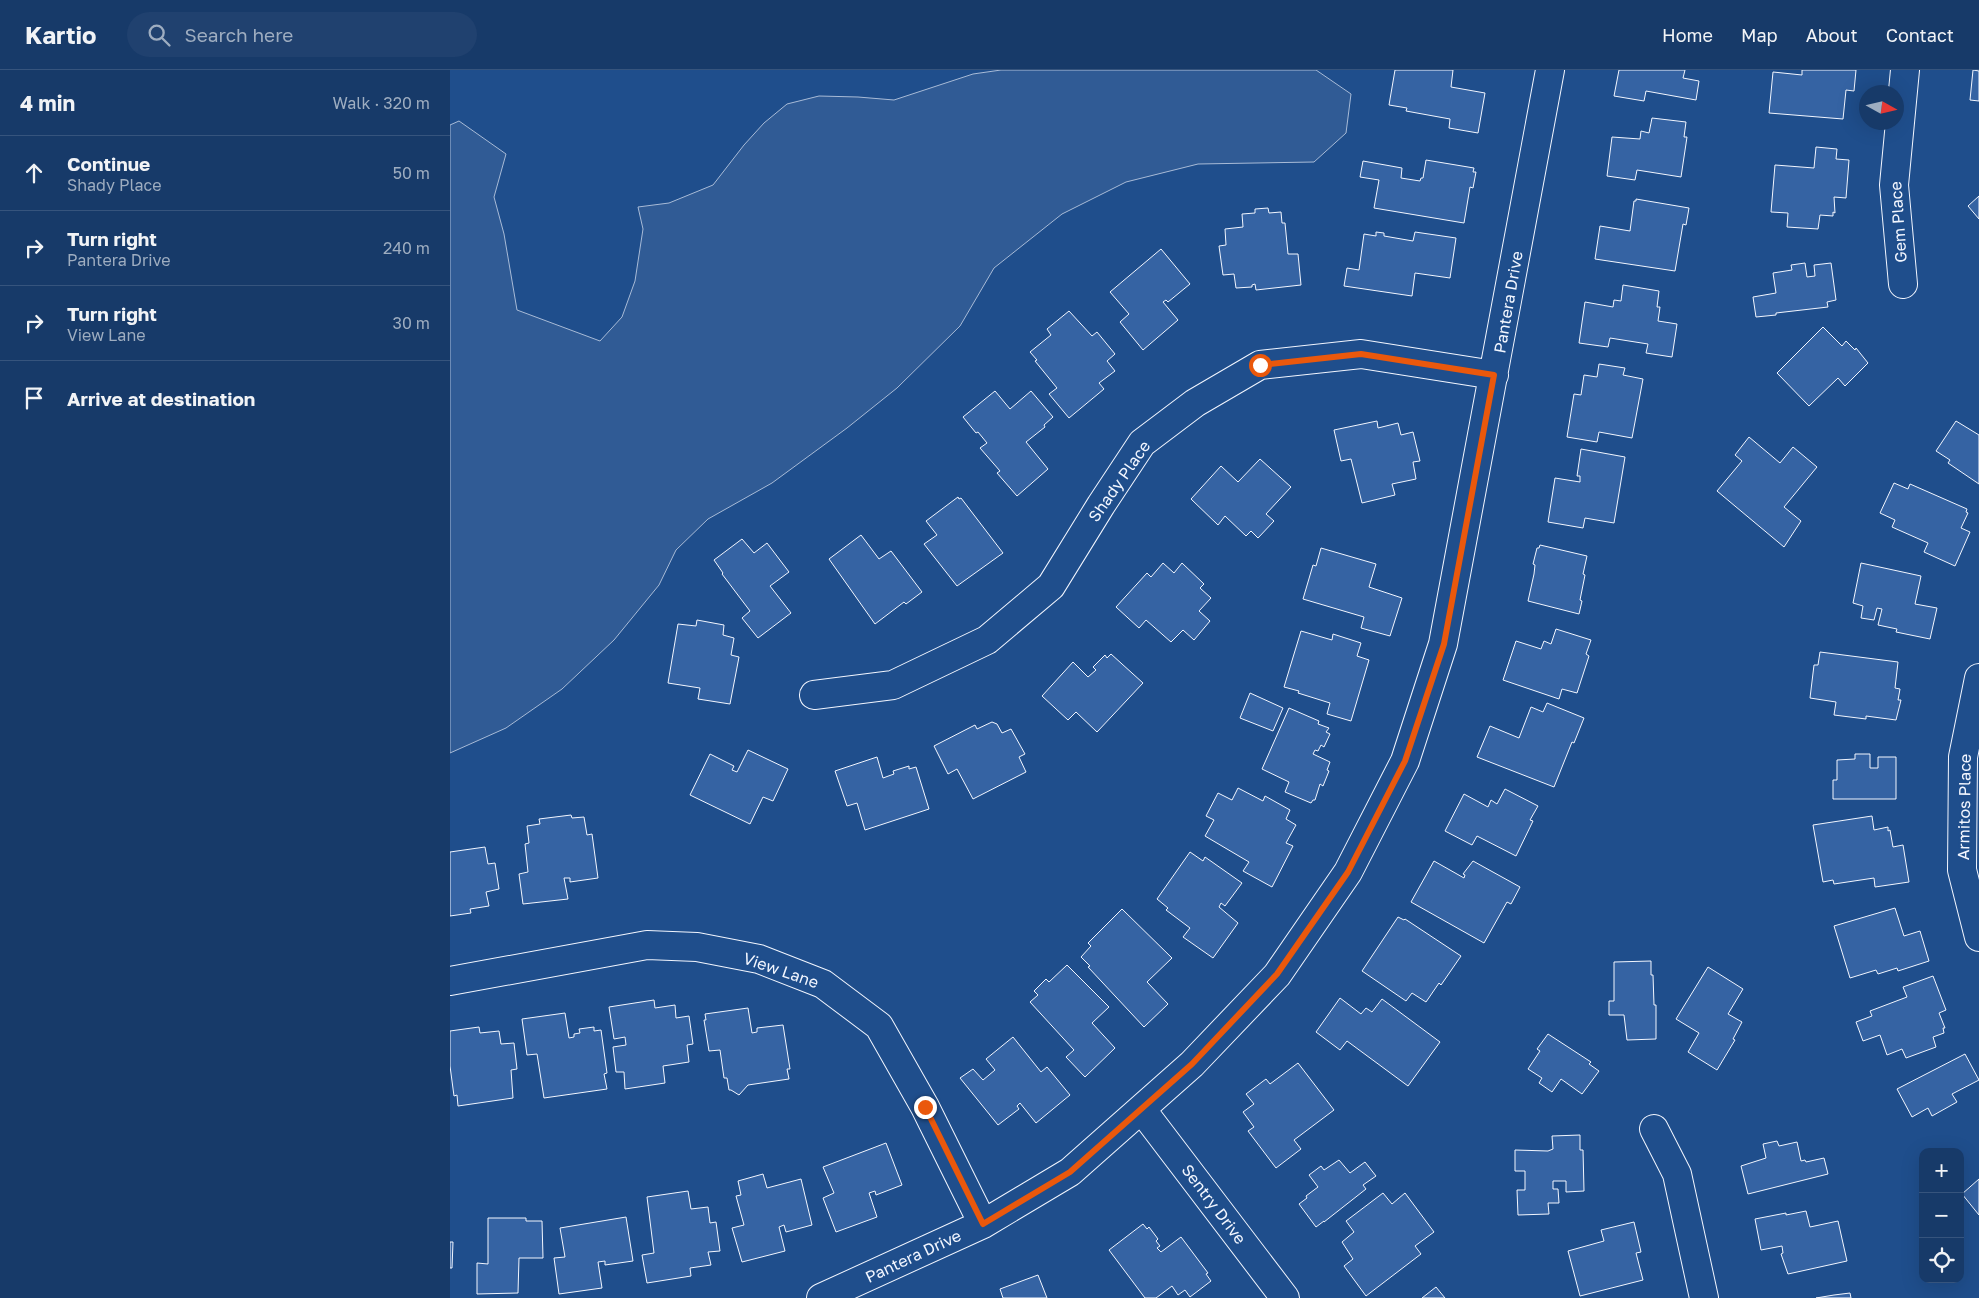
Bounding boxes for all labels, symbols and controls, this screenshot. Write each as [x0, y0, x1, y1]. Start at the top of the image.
search box [127, 12, 477, 57]
text: Kartio [25, 20, 97, 49]
icon: search [145, 21, 173, 49]
text: Search here [185, 23, 293, 46]
text: Home [1662, 24, 1713, 46]
text: Map [1741, 24, 1778, 46]
text: About [1806, 24, 1858, 46]
text: Contact [1886, 24, 1954, 46]
north arrow [1859, 85, 1904, 130]
text: 4 min [20, 90, 75, 116]
text: Walk · 320 m [333, 93, 430, 113]
text: Continue [67, 152, 150, 175]
icon: ahead [20, 159, 48, 187]
text: 50 m [393, 163, 430, 183]
text: Shady Place [67, 175, 162, 195]
street label: Gem Place [1885, 181, 1911, 263]
text: Turn right [67, 227, 157, 250]
icon: right [20, 234, 48, 262]
text: 240 m [383, 238, 430, 258]
street label: Pantera Drive [1489, 249, 1527, 355]
text: Pantera Drive [67, 250, 171, 270]
text: Turn right [67, 302, 157, 325]
icon: right [20, 309, 48, 337]
text: 30 m [393, 313, 430, 333]
text: View Lane [67, 325, 146, 345]
route start [1249, 354, 1272, 377]
icon: arrive [20, 384, 48, 412]
text: Arrive at destination [67, 387, 255, 410]
street label: Shady Place [1084, 437, 1154, 525]
street label: Armitos Place [1953, 754, 1975, 860]
street label: View Lane [741, 948, 821, 992]
route end [914, 1096, 937, 1119]
map controls [1919, 1148, 1964, 1283]
button: + [1919, 1148, 1964, 1193]
street label: Sentry Drive [1177, 1160, 1251, 1248]
button: − [1919, 1193, 1964, 1238]
street label: Pantera Drive [862, 1225, 964, 1287]
button: locate [1919, 1238, 1964, 1283]

